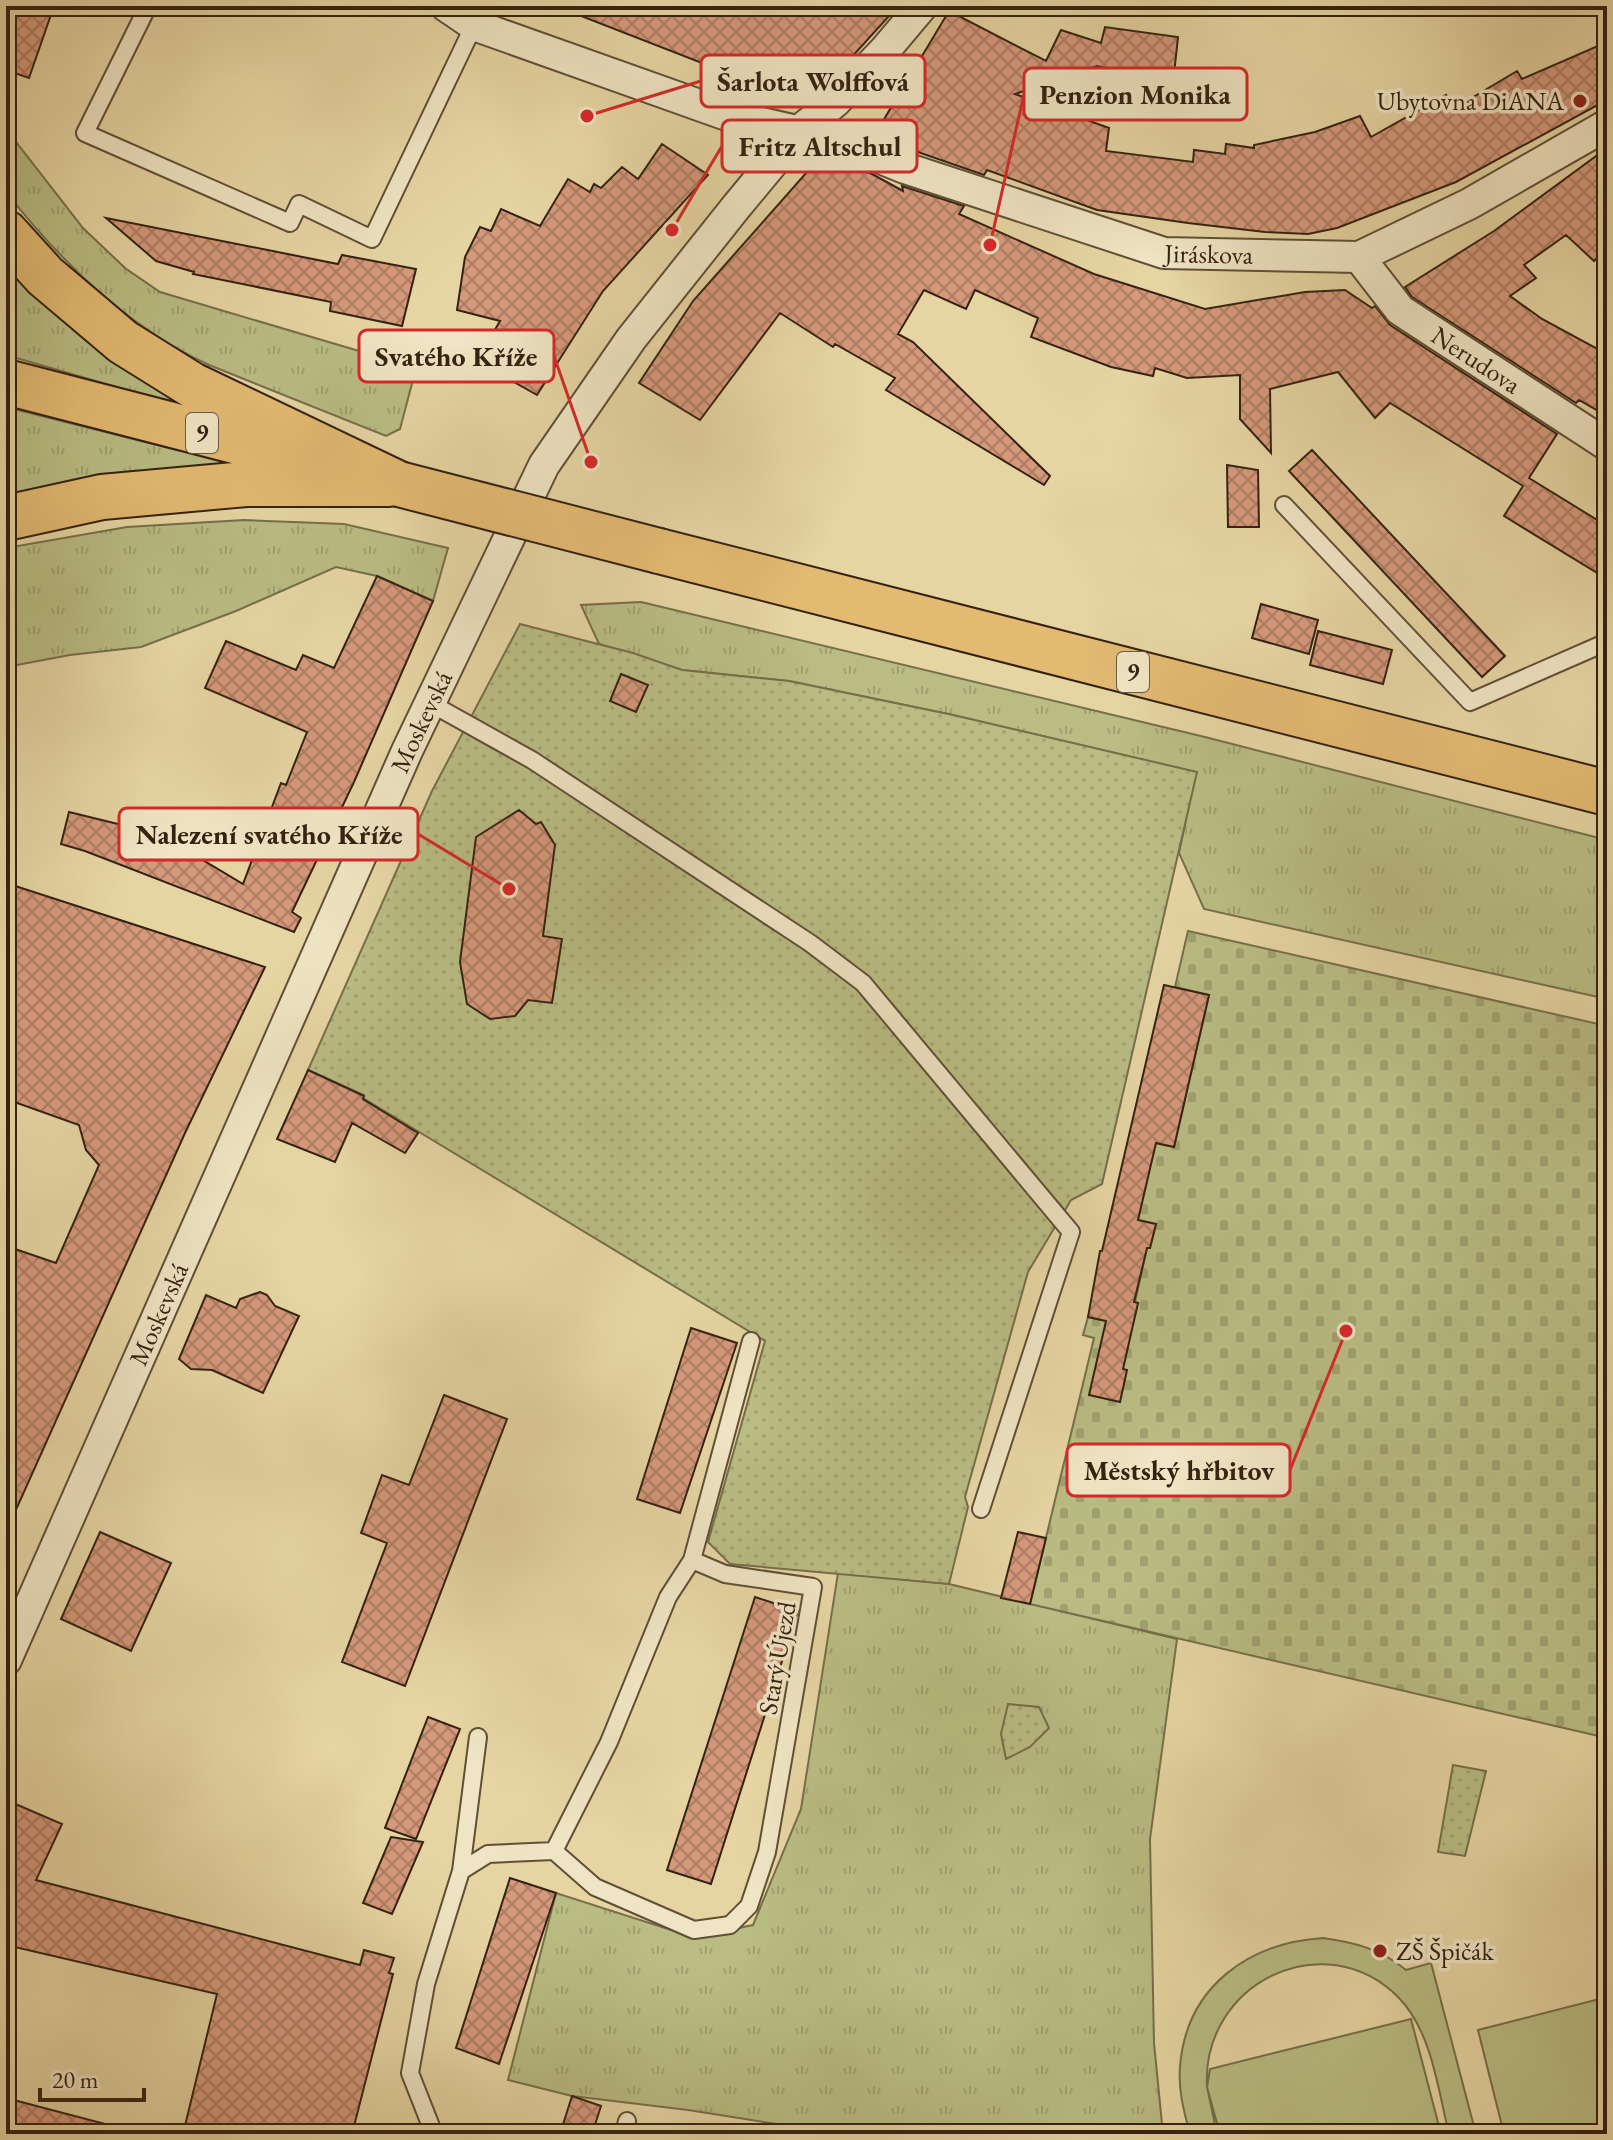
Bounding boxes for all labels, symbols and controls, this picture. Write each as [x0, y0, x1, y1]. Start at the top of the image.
callout: Šarlota Wolffová [701, 55, 925, 107]
text: Šarlota Wolffová [717, 63, 910, 99]
callout: Penzion Monika [1024, 68, 1247, 120]
text: Penzion Monika [1039, 76, 1232, 112]
place label: Ubytovna DiANA [1377, 84, 1565, 118]
marker: Ubytovna DiANA [1571, 92, 1589, 110]
callout: Fritz Altschul [722, 120, 917, 172]
text: Fritz Altschul [739, 128, 901, 164]
street label: Jiráskova [1162, 236, 1254, 272]
street label: Nerudova [1425, 318, 1528, 402]
callout: Svatého Kříže [359, 330, 554, 382]
text: Svatého Kříže [375, 338, 537, 374]
road number: 9 [186, 413, 218, 453]
road number: 9 [1117, 652, 1149, 692]
street label: Moskevská [383, 665, 460, 778]
callout: Nalezení svatého Kříže [119, 808, 418, 860]
text: Nalezení svatého Kříže [135, 816, 403, 852]
street label: Moskevská [121, 1257, 196, 1371]
callout: Městský hřbitov [1067, 1444, 1290, 1496]
text: Městský hřbitov [1083, 1452, 1275, 1488]
street label: Starý Újezd [750, 1598, 804, 1717]
place label: ZŠ Špičák [1396, 1934, 1494, 1968]
marker: ZŠ Špičák [1371, 1942, 1389, 1960]
scale bar [40, 2052, 144, 2102]
text: 20 m [52, 2064, 99, 2095]

